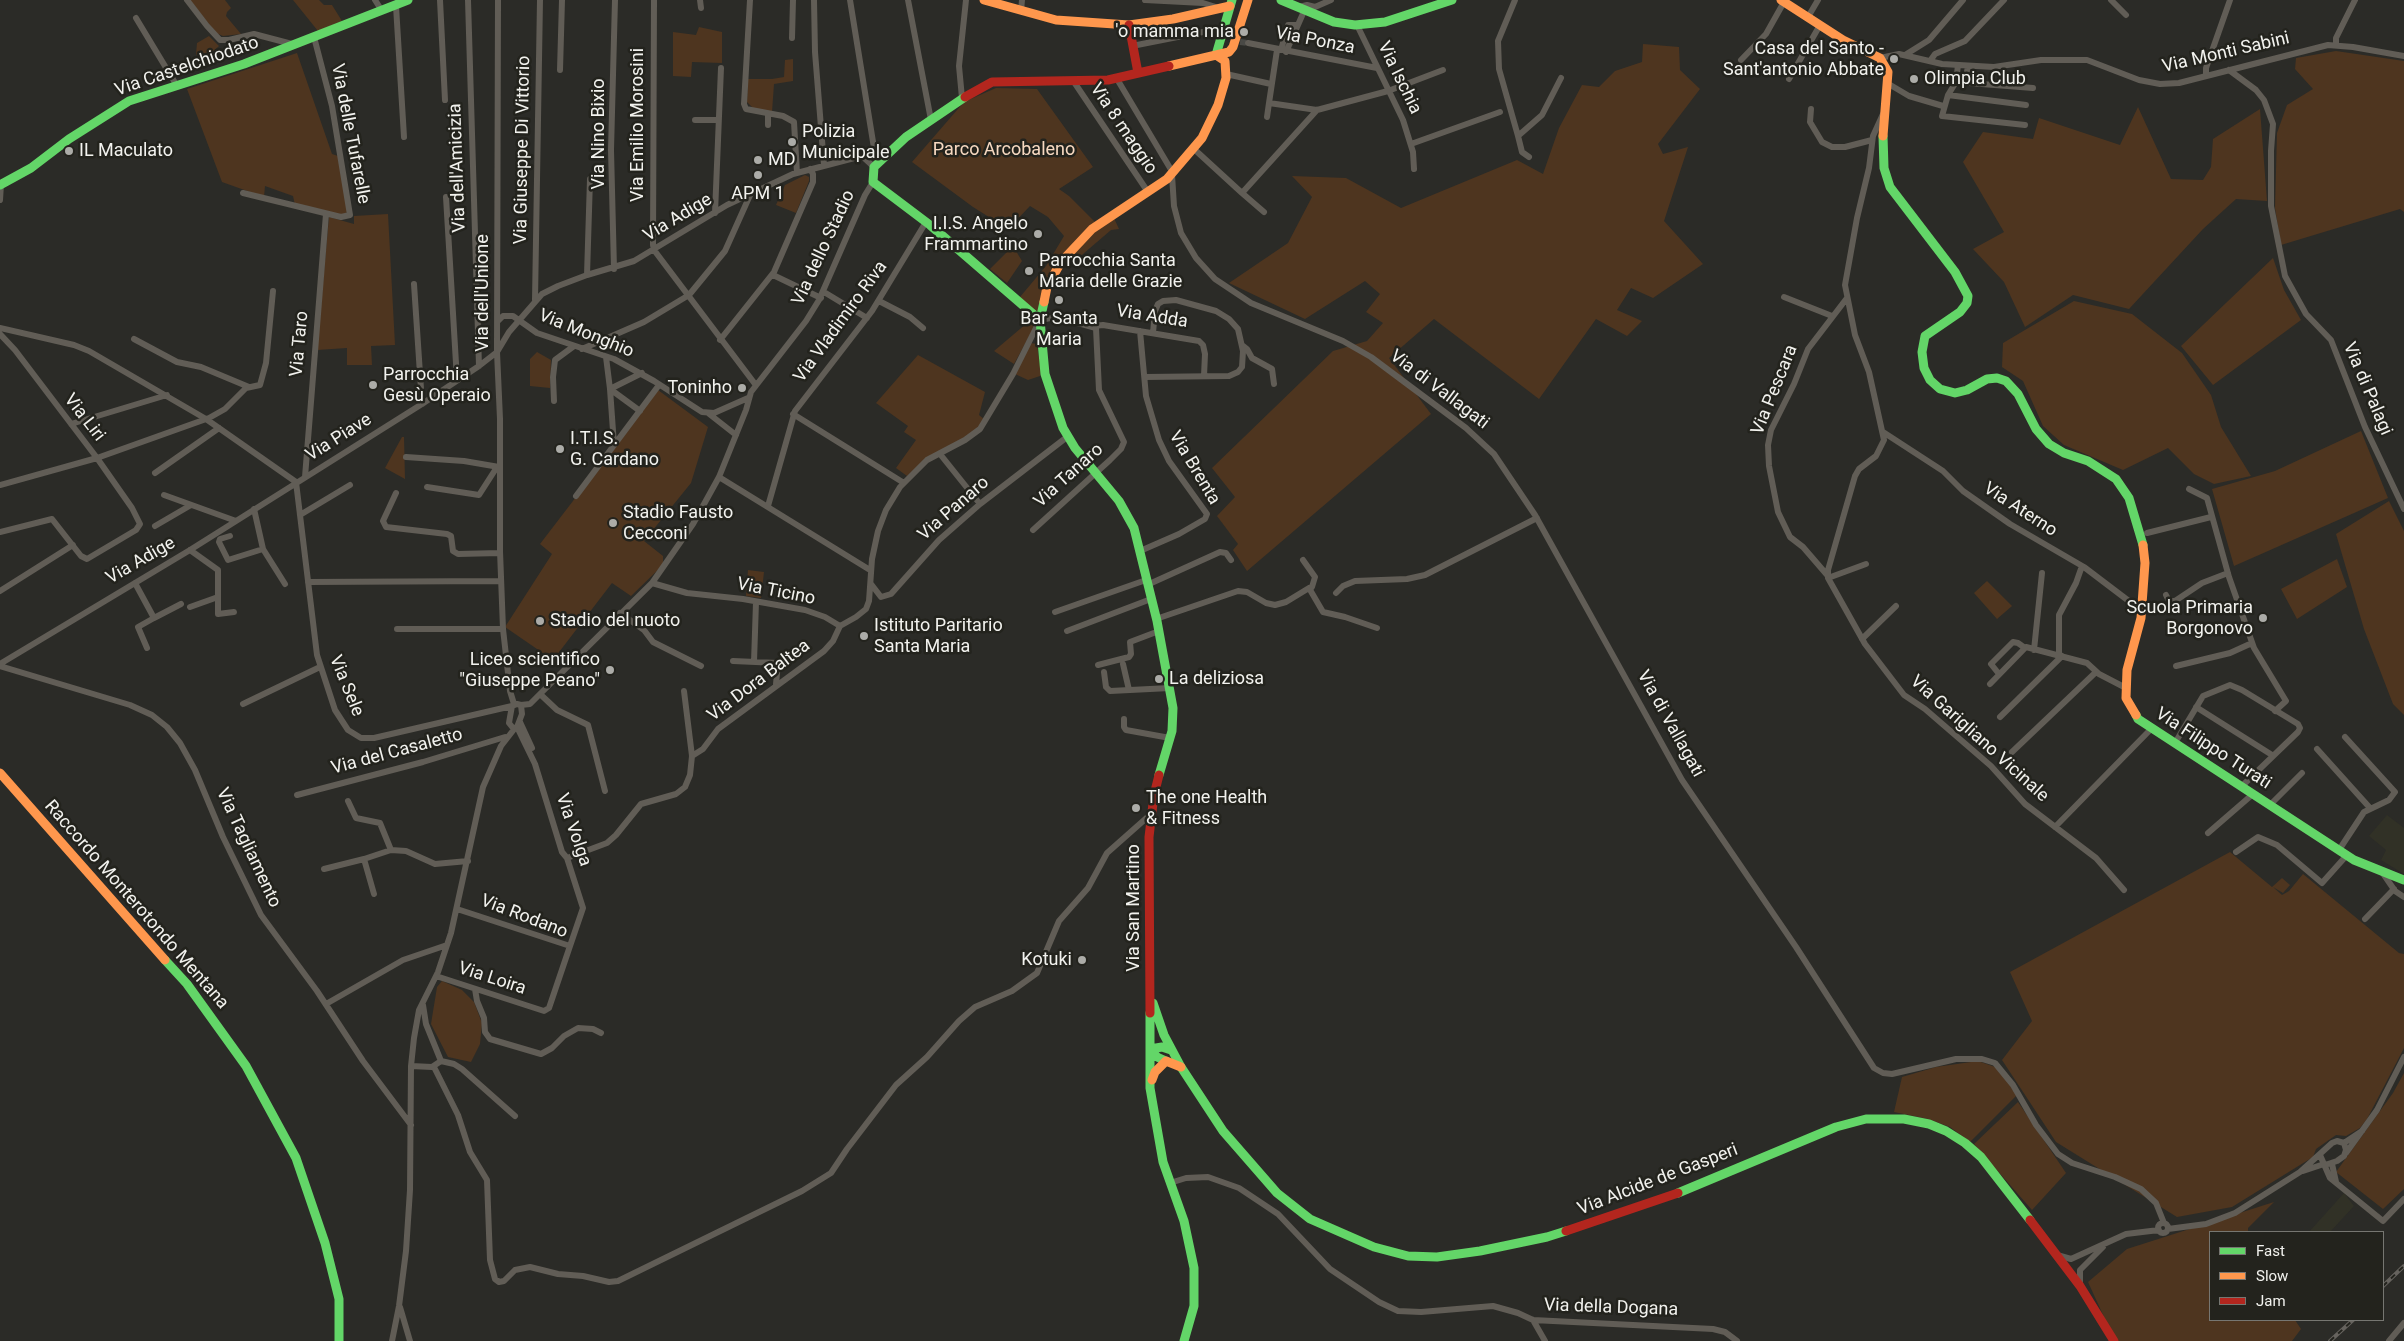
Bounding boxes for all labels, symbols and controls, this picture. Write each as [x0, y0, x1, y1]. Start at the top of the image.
place label: 'o mamma mia [1115, 21, 1234, 43]
street label: Via Ponza [1274, 23, 1356, 59]
marker: 'o mamma mia [1238, 26, 1250, 38]
street label: Via Monti Sabini [2160, 28, 2292, 78]
street label: Via Castelchiodato [112, 32, 262, 102]
street label: Via Ischia [1372, 38, 1426, 118]
place label: Casa del Santo - Sant'antonio Abbate [1723, 38, 1884, 80]
street label: Via Emilio Morosini [627, 48, 649, 202]
marker: Casa del Santo - Sant'antonio Abbate [1888, 53, 1900, 65]
street label: Via Giuseppe Di Vittorio [511, 55, 535, 245]
street label: Via delle Tufarelle [326, 62, 374, 206]
place label: Olimpia Club [1924, 68, 2026, 90]
marker: Olimpia Club [1908, 73, 1920, 85]
street label: Via Nino Bixio [588, 78, 610, 190]
street label: Via 8 maggio [1085, 79, 1161, 179]
street label: Via dell'Amicizia [445, 103, 471, 233]
place label: Polizia Municipale [802, 121, 890, 163]
marker: Polizia Municipale [786, 136, 798, 148]
park label: Parco Arcobaleno [933, 139, 1075, 161]
place label: IL Maculato [79, 140, 173, 162]
marker: IL Maculato [63, 145, 75, 157]
place label: MD [768, 149, 796, 171]
marker: MD [752, 154, 764, 166]
marker: APM 1 [752, 169, 764, 181]
place label: APM 1 [731, 183, 785, 205]
street label: Via dello Stadio [788, 187, 860, 309]
street label: Via Adige [640, 189, 716, 247]
place label: I.I.S. Angelo Frammartino [924, 213, 1028, 255]
marker: I.I.S. Angelo Frammartino [1032, 228, 1044, 240]
street label: Via dell'Unione [472, 234, 494, 352]
place label: Parrocchia Santa Maria delle Grazie [1039, 250, 1182, 292]
street label: Via Vladimiro Riva [790, 257, 892, 387]
marker: Parrocchia Santa Maria delle Grazie [1023, 265, 1035, 277]
marker: Bar Santa Maria [1053, 294, 1065, 306]
street label: Via Adda [1115, 301, 1189, 333]
street label: Via Monghio [535, 305, 637, 363]
place label: Bar Santa Maria [1020, 308, 1098, 350]
street label: Via Taro [286, 310, 314, 378]
street label: Via di Palagi [2338, 339, 2396, 439]
street label: Via Pescara [1747, 342, 1803, 438]
street label: Via di Vallagati [1385, 346, 1493, 434]
place label: Parrocchia Gesù Operaio [383, 364, 491, 406]
place label: Toninho [667, 377, 732, 399]
marker: Parrocchia Gesù Operaio [367, 379, 379, 391]
marker: Toninho [736, 382, 748, 394]
street label: Via Liri [59, 390, 109, 446]
street label: Via Piave [302, 409, 376, 467]
street label: Via Brenta [1164, 427, 1224, 509]
place label: I.T.I.S. G. Cardano [570, 428, 659, 470]
street label: Via Tanaro [1030, 439, 1108, 513]
marker: I.T.I.S. G. Cardano [554, 443, 566, 455]
street label: Via Panaro [914, 472, 994, 546]
street label: Via Aterno [1979, 478, 2061, 542]
place label: Stadio Fausto Cecconi [623, 502, 733, 544]
marker: Stadio Fausto Cecconi [607, 517, 619, 529]
street label: Via Adige [103, 533, 179, 589]
street label: Via Ticino [735, 574, 817, 610]
place label: Scuola Primaria Borgonovo [2126, 597, 2253, 640]
place label: Stadio del nuoto [550, 610, 680, 632]
marker: Scuola Primaria Borgonovo [2257, 612, 2269, 624]
marker: Stadio del nuoto [534, 615, 546, 627]
place label: Istituto Paritario Santa Maria [874, 615, 1003, 658]
marker: Istituto Paritario Santa Maria [858, 630, 870, 642]
street label: Via Dora Baltea [703, 635, 815, 727]
place label: Liceo scientifico "Giuseppe Peano" [459, 649, 600, 692]
street label: Via Sele [324, 652, 368, 720]
marker: Liceo scientifico "Giuseppe Peano" [604, 664, 616, 676]
street label: Via di Vallagati [1632, 667, 1708, 781]
place label: La deliziosa [1169, 668, 1264, 690]
street label: Via Garigliano Vicinale [1905, 671, 2053, 807]
marker: La deliziosa [1153, 673, 1165, 685]
street label: Via Filippo Turati [2151, 704, 2275, 794]
street label: Via del Casaletto [329, 724, 465, 780]
street label: Via Tagliamento [211, 785, 285, 911]
place label: The one Health & Fitness [1146, 787, 1267, 830]
street label: Via Volga [550, 791, 596, 869]
street label: Raccordo Monterotondo Mentana [39, 796, 233, 1014]
marker: The one Health & Fitness [1130, 802, 1142, 814]
street label: Via San Martino [1123, 844, 1145, 972]
street label: Via Rodano [477, 891, 571, 943]
place label: Kotuki [1021, 949, 1072, 971]
marker: Kotuki [1076, 954, 1088, 966]
street label: Via Loira [455, 958, 529, 1000]
street label: Via Alcide de Gasperi [1575, 1139, 1741, 1221]
legend [2209, 1231, 2384, 1321]
text: Fast [2256, 1242, 2285, 1260]
text: Slow [2256, 1267, 2288, 1285]
text: Jam [2256, 1292, 2286, 1310]
street label: Via della Dogana [1543, 1295, 1679, 1321]

